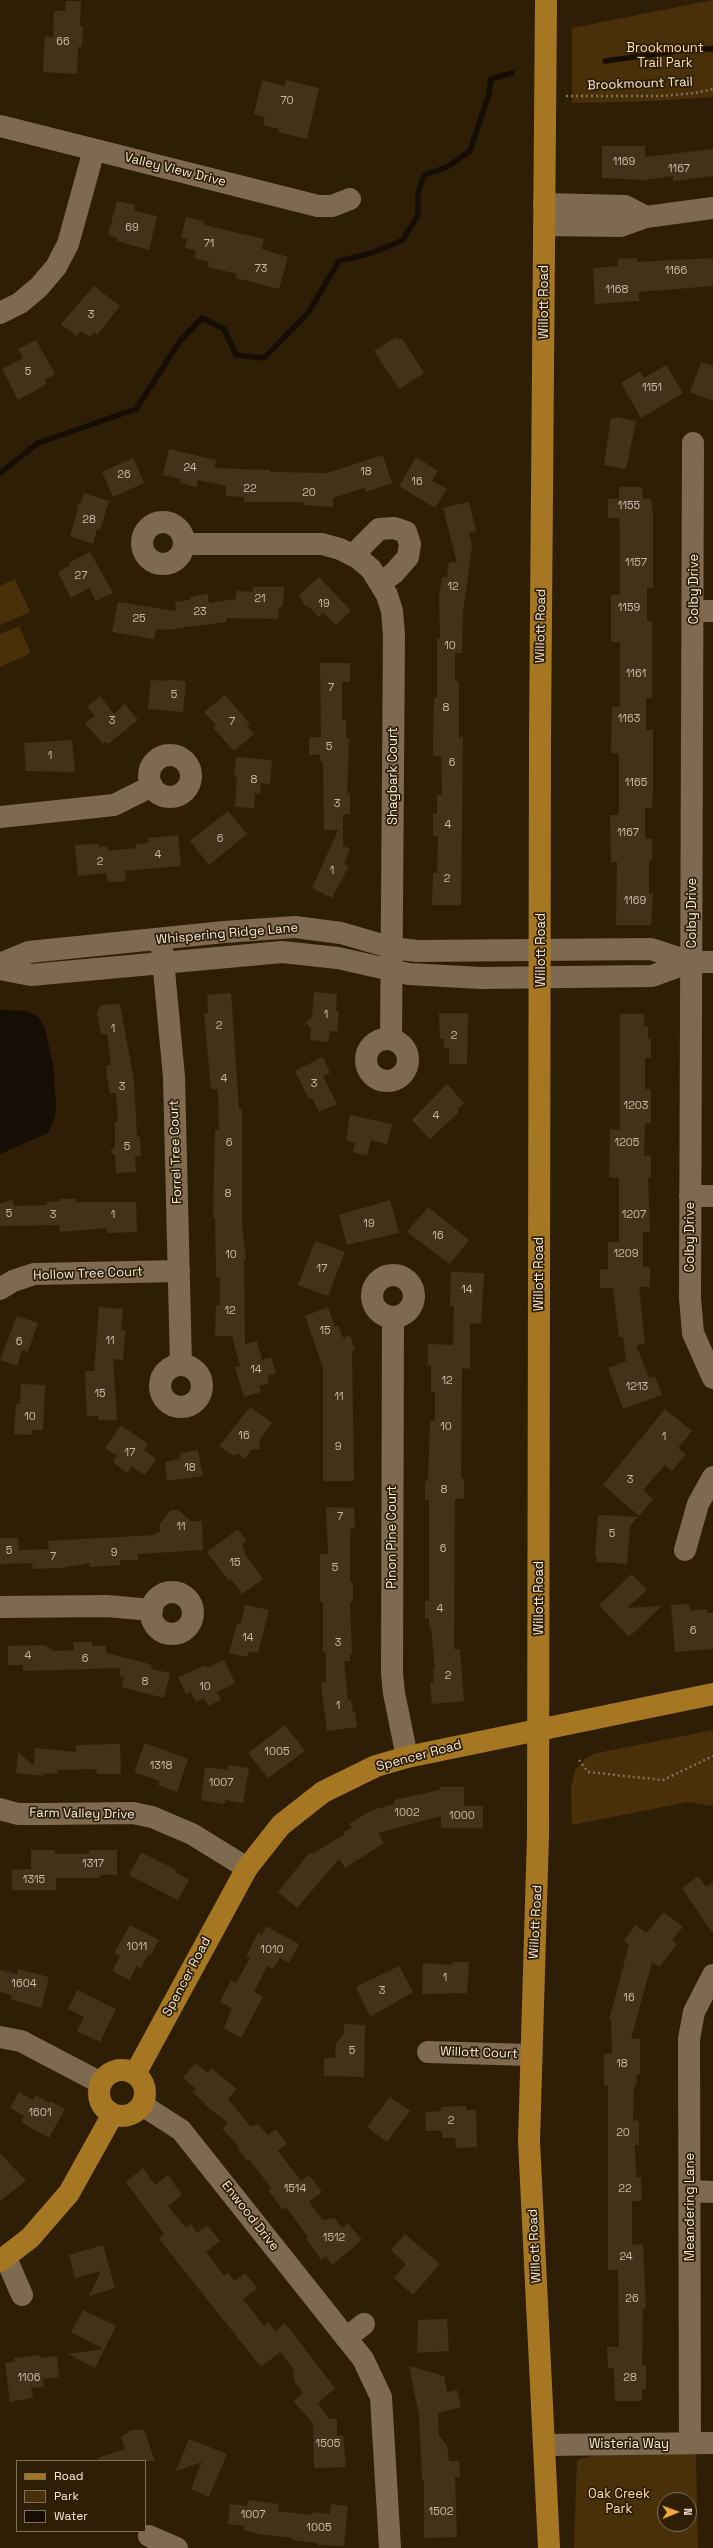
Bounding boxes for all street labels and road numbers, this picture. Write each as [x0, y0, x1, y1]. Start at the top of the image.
street label: Brookmount Trail [587, 74, 693, 94]
street label: Valley View Drive [123, 150, 227, 190]
street label: Willott Road [536, 265, 552, 339]
street label: Colby Drive [686, 554, 702, 624]
street label: Willott Road [533, 589, 549, 663]
street label: Shagbark Court [385, 727, 401, 825]
street label: Colby Drive [684, 878, 700, 948]
street label: Willott Road [533, 913, 549, 987]
street label: Whispering Ridge Lane [155, 920, 299, 948]
street label: Forrel Tree Court [166, 1100, 186, 1204]
street label: Colby Drive [682, 1202, 698, 1272]
street label: Willott Road [531, 1237, 547, 1311]
street label: Hollow Tree Court [33, 1264, 143, 1284]
street label: Pinon Pine Court [384, 1485, 400, 1589]
street label: Willott Road [531, 1561, 547, 1635]
street label: Spencer Road [375, 1737, 463, 1775]
street label: Farm Valley Drive [29, 1805, 135, 1823]
street label: Willott Road [526, 1884, 546, 1960]
street label: Spencer Road [160, 1935, 214, 2019]
street label: Willott Court [440, 2044, 518, 2062]
street label: Meandering Lane [682, 2153, 698, 2261]
street label: Enwood Drive [218, 2178, 282, 2254]
street label: Willott Road [525, 2208, 545, 2284]
street label: Wisteria Way [589, 2436, 669, 2452]

